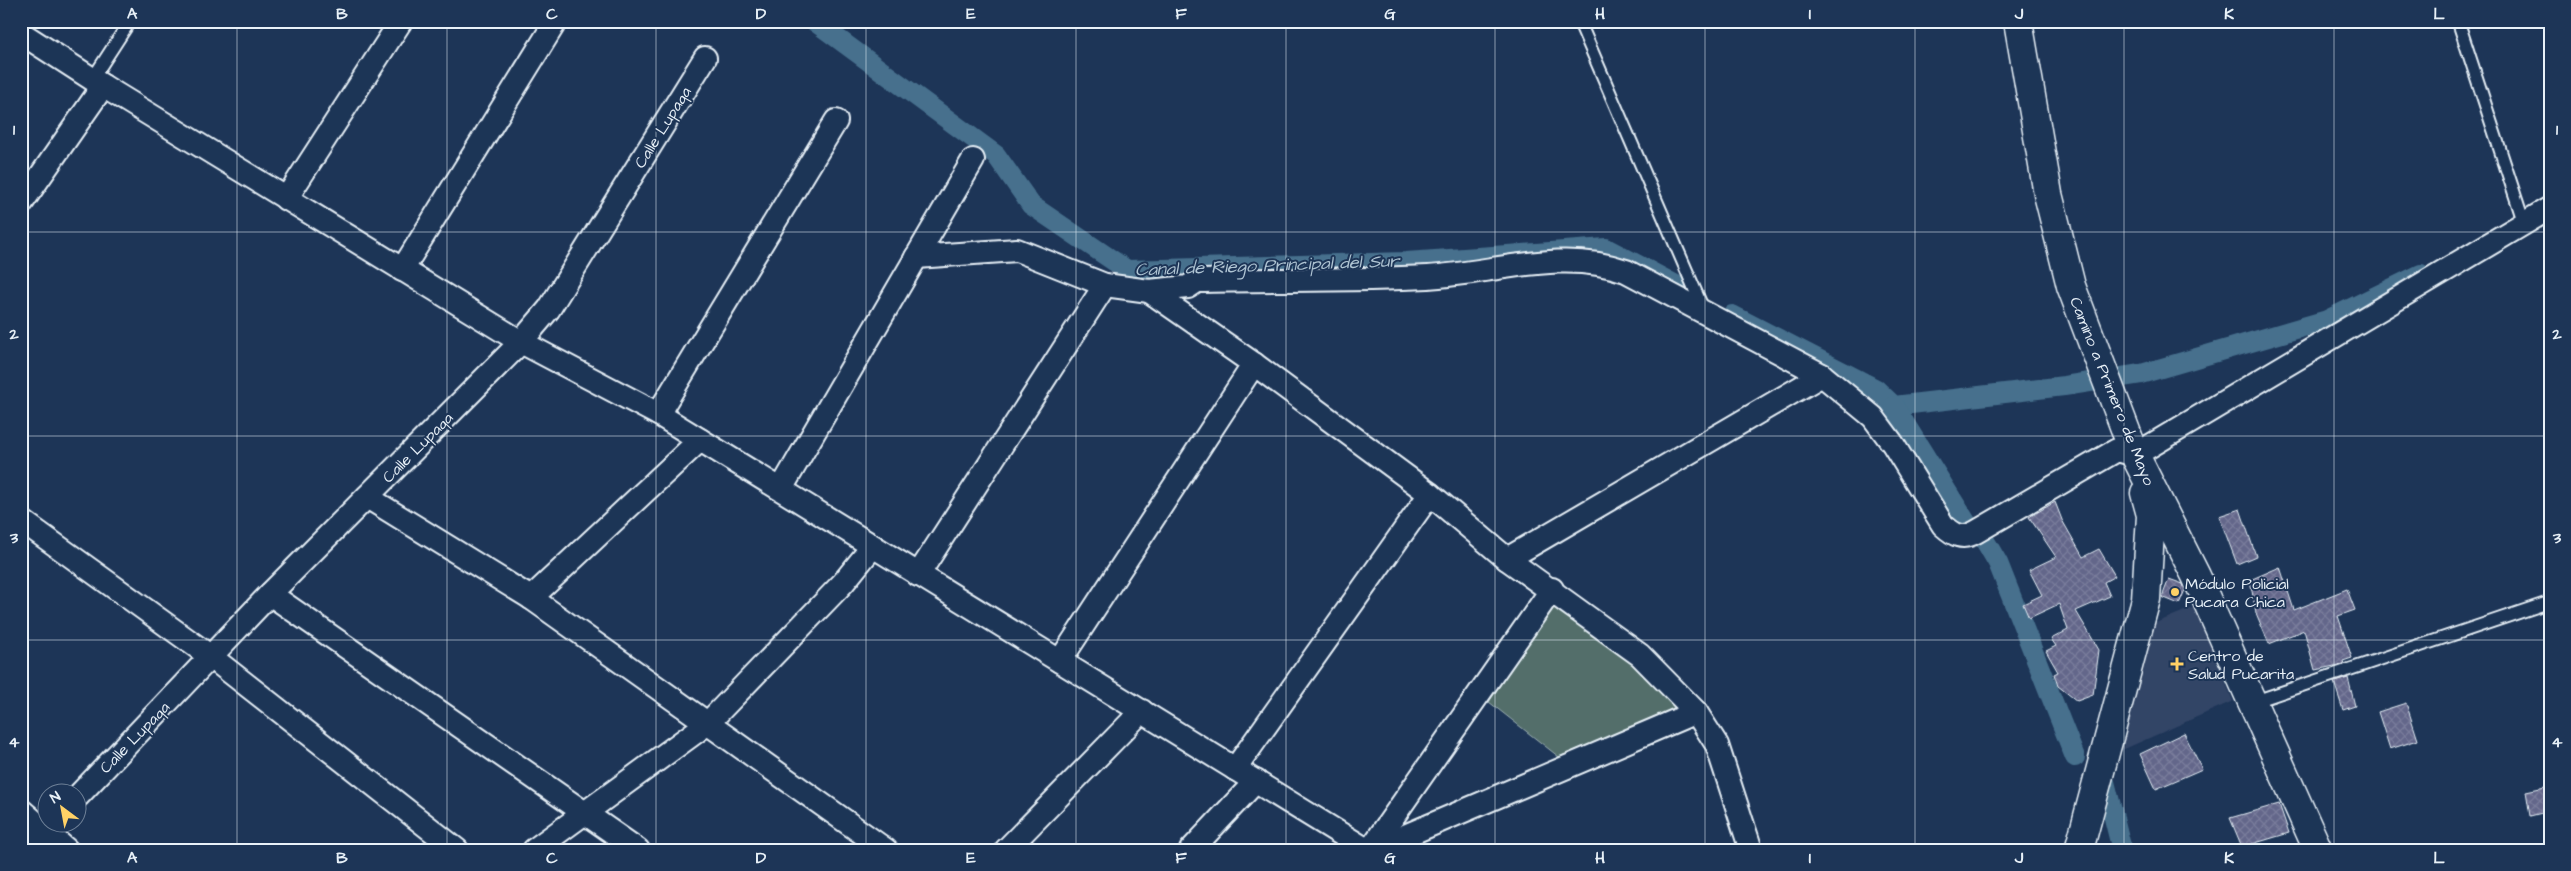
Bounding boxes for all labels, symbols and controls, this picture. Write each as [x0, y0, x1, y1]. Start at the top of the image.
text: A [127, 3, 138, 25]
text: B [336, 3, 348, 25]
text: C [546, 3, 558, 25]
text: D [756, 3, 767, 25]
text: E [966, 3, 976, 25]
text: F [1175, 3, 1187, 25]
text: G [1384, 3, 1396, 25]
text: H [1595, 3, 1605, 25]
text: I [1809, 3, 1811, 25]
text: J [2014, 3, 2024, 25]
text: K [2224, 3, 2234, 25]
text: L [2433, 3, 2445, 25]
street label: Calle Lupaqa [629, 83, 697, 172]
text: 1 [13, 119, 16, 141]
text: 1 [2556, 119, 2559, 141]
water label: Canal de Riego Principal del Sur [1135, 248, 1402, 284]
street label: Camino a Primero de Mayo [2063, 294, 2160, 489]
text: 2 [8, 323, 19, 345]
text: 2 [2551, 323, 2562, 345]
street label: Calle Lupaqa [377, 407, 458, 488]
text: 3 [9, 527, 19, 549]
text: 3 [2552, 527, 2562, 549]
place label: Módulo Policial Pucara Chica [2185, 573, 2289, 613]
marker: Módulo Policial Pucara Chica [2169, 586, 2181, 598]
place label: Centro de Salud Pucarita [2188, 645, 2294, 685]
marker: Centro de Salud Pucarita [2170, 657, 2184, 671]
street label: Calle Lupaqa [95, 697, 175, 778]
text: 4 [9, 731, 20, 753]
text: 4 [2552, 731, 2563, 753]
north arrow [38, 784, 88, 834]
text: N [47, 787, 65, 809]
text: A [127, 847, 138, 869]
text: B [336, 847, 348, 869]
text: C [546, 847, 558, 869]
text: D [756, 847, 767, 869]
text: E [966, 847, 976, 869]
text: F [1175, 847, 1187, 869]
text: G [1384, 847, 1396, 869]
text: H [1595, 847, 1605, 869]
text: I [1809, 847, 1811, 869]
text: J [2014, 847, 2024, 869]
text: K [2224, 847, 2234, 869]
text: L [2433, 847, 2445, 869]

